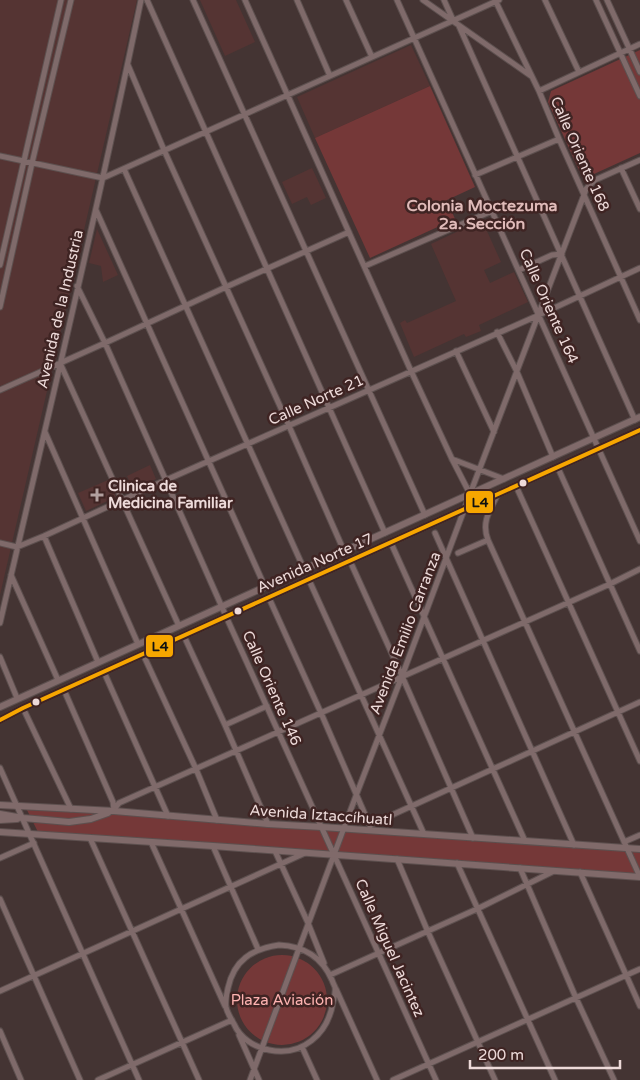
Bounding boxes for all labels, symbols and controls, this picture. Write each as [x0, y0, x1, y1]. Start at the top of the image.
street label: Calle Oriente 168 [547, 94, 613, 214]
district label: Colonia Moctezuma 2a. Sección [406, 196, 558, 234]
street label: Avenida de la Industria [33, 228, 87, 390]
street label: Calle Oriente 164 [516, 246, 582, 366]
street label: Calle Norte 21 [266, 371, 366, 429]
place label: Clinica de Medicina Familiar [108, 477, 233, 512]
unlabelled marker [518, 478, 528, 488]
marker: Clinica de Medicina Familiar [90, 488, 104, 502]
line badge: L4 [465, 490, 494, 514]
text: L4 [472, 494, 489, 511]
street label: Avenida Norte 17 [254, 529, 376, 597]
street label: Avenida Emilio Carranza [366, 549, 444, 717]
unlabelled marker [233, 606, 243, 616]
street label: Calle Oriente 146 [239, 628, 305, 748]
line badge: L4 [145, 634, 174, 658]
text: L4 [152, 638, 169, 655]
unlabelled marker [31, 697, 41, 707]
street label: Avenida Iztaccíhuatl [249, 801, 393, 829]
street label: Calle Miguel Jacintez [351, 876, 429, 1020]
park label: Plaza Aviación [231, 991, 333, 1009]
scale bar [470, 1038, 620, 1070]
text: 200 m [478, 1046, 524, 1064]

